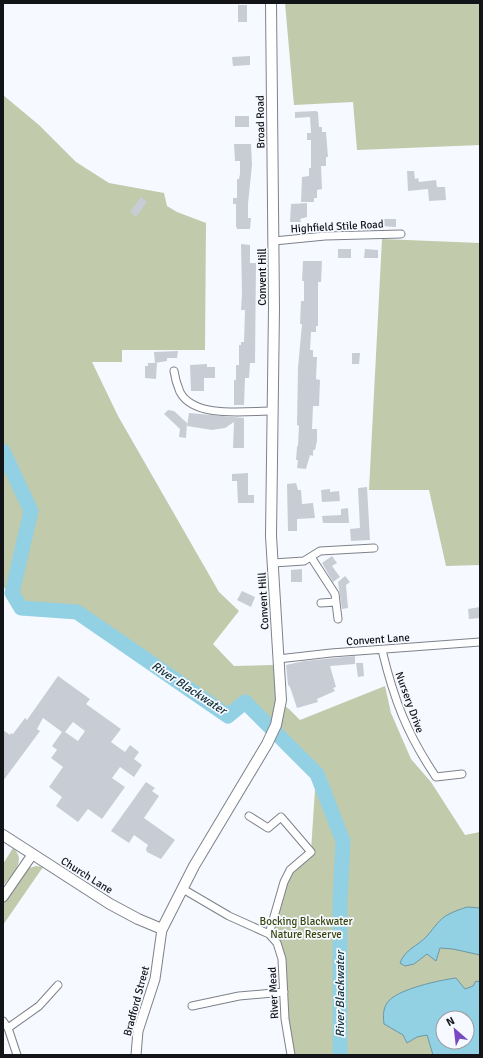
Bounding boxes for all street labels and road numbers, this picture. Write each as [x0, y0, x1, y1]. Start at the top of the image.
street label: Broad Road [254, 95, 267, 149]
street label: Highfield Stile Road [290, 218, 384, 235]
street label: Convent Hill [256, 248, 269, 306]
street label: Convent Hill [256, 572, 271, 630]
street label: Convent Lane [346, 631, 410, 648]
street label: Nursery Drive [392, 670, 427, 735]
street label: Church Lane [58, 854, 115, 897]
street label: Bradford Street [121, 965, 152, 1038]
street label: River Mead [266, 966, 281, 1019]

